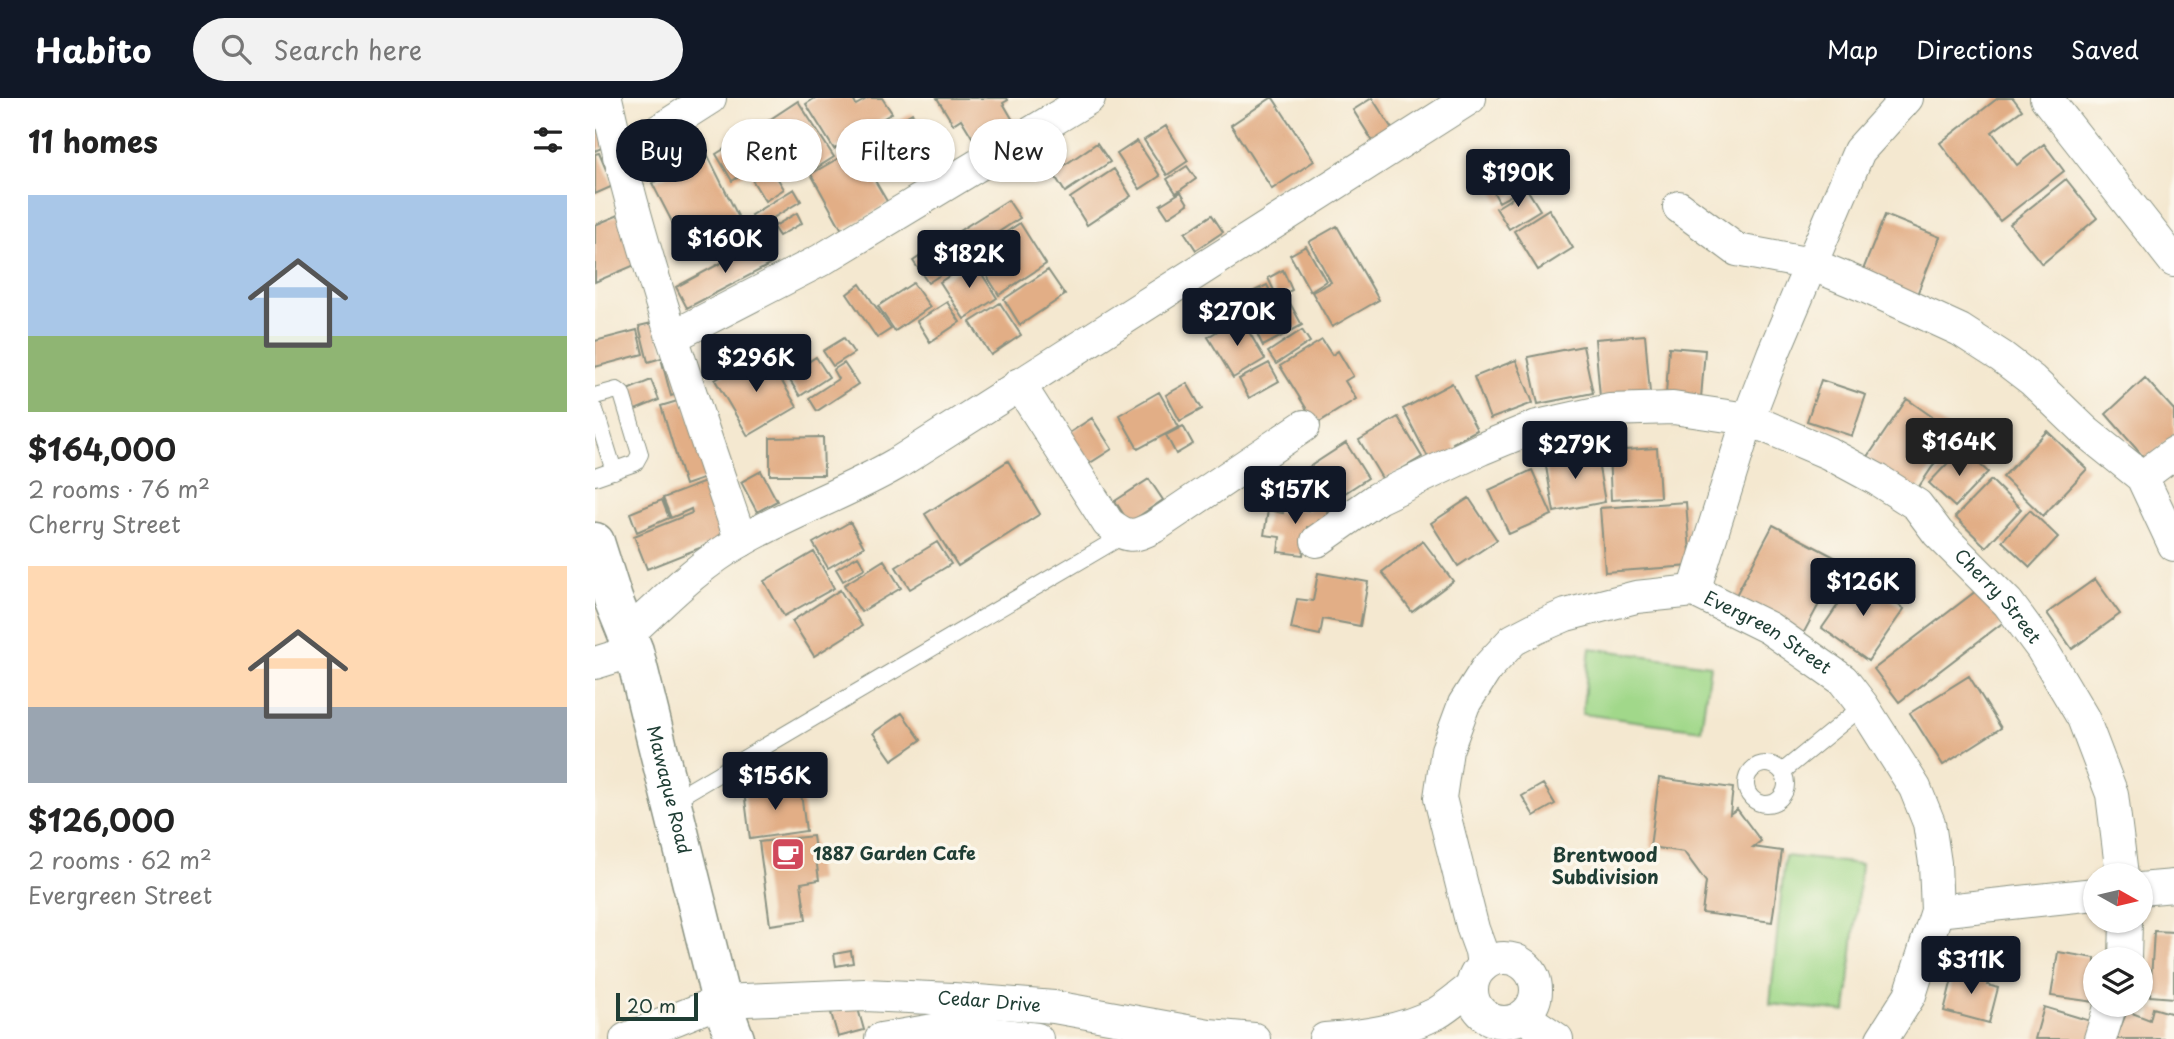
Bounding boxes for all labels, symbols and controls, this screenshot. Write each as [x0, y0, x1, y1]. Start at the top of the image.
search box [193, 18, 683, 81]
text: Habito [35, 24, 151, 74]
icon: search [217, 30, 255, 68]
text: Search here [273, 30, 422, 69]
text: Map [1827, 31, 1878, 67]
text: Directions [1916, 31, 2033, 67]
text: Saved [2071, 31, 2139, 67]
text: 11 homes [28, 118, 158, 163]
chip: Buy [616, 119, 707, 182]
chip: Rent [721, 119, 822, 182]
chip: Filters [836, 119, 955, 182]
chip: New [969, 119, 1067, 182]
icon: filters [529, 121, 567, 159]
pin: $190K [1469, 150, 1567, 209]
text: $190K [1482, 154, 1554, 189]
pin: $160K [676, 216, 774, 275]
text: $160K [687, 220, 763, 255]
pin: $182K [920, 230, 1018, 290]
text: $182K [933, 235, 1005, 270]
icon: home [235, 240, 361, 366]
pin: $270K [1188, 288, 1286, 348]
text: $270K [1198, 293, 1276, 328]
pin: $296K [707, 334, 805, 394]
text: $296K [717, 339, 795, 374]
pin: $164K [1910, 418, 2008, 478]
pin: $279K [1526, 422, 1624, 481]
text: $164K [1922, 423, 1996, 458]
text: $164,000 [28, 426, 176, 471]
text: $279K [1538, 426, 1612, 461]
pin: $157K [1246, 466, 1344, 526]
text: 2 rooms · 76 m² [28, 471, 210, 506]
text: $157K [1260, 471, 1330, 506]
text: Cherry Street [28, 506, 181, 541]
street label: Cherry Street [1949, 542, 2049, 649]
pin: $126K [1814, 559, 1912, 618]
text: $126K [1826, 563, 1900, 598]
street label: Evergreen Street [1700, 583, 1837, 680]
icon: home [235, 611, 361, 737]
street label: Mawaque Road [641, 722, 699, 857]
pin: $156K [726, 752, 824, 812]
text: $156K [739, 757, 811, 792]
text: $126,000 [28, 797, 175, 842]
cafe icon: 1887 Garden Cafe [769, 835, 807, 873]
place label: 1887 Garden Cafe [813, 839, 976, 866]
district label: Brentwood Subdivision [1551, 840, 1659, 890]
text: 2 rooms · 62 m² [28, 842, 212, 877]
north arrow [2083, 863, 2153, 933]
map controls [2083, 863, 2153, 1017]
text: Evergreen Street [28, 877, 212, 912]
pin: $311K [1922, 936, 2020, 996]
text: $311K [1937, 941, 2005, 976]
button: layers [2083, 947, 2153, 1017]
street label: Cedar Drive [937, 983, 1042, 1018]
scale bar [616, 990, 698, 1022]
text: 20 m [627, 991, 676, 1019]

